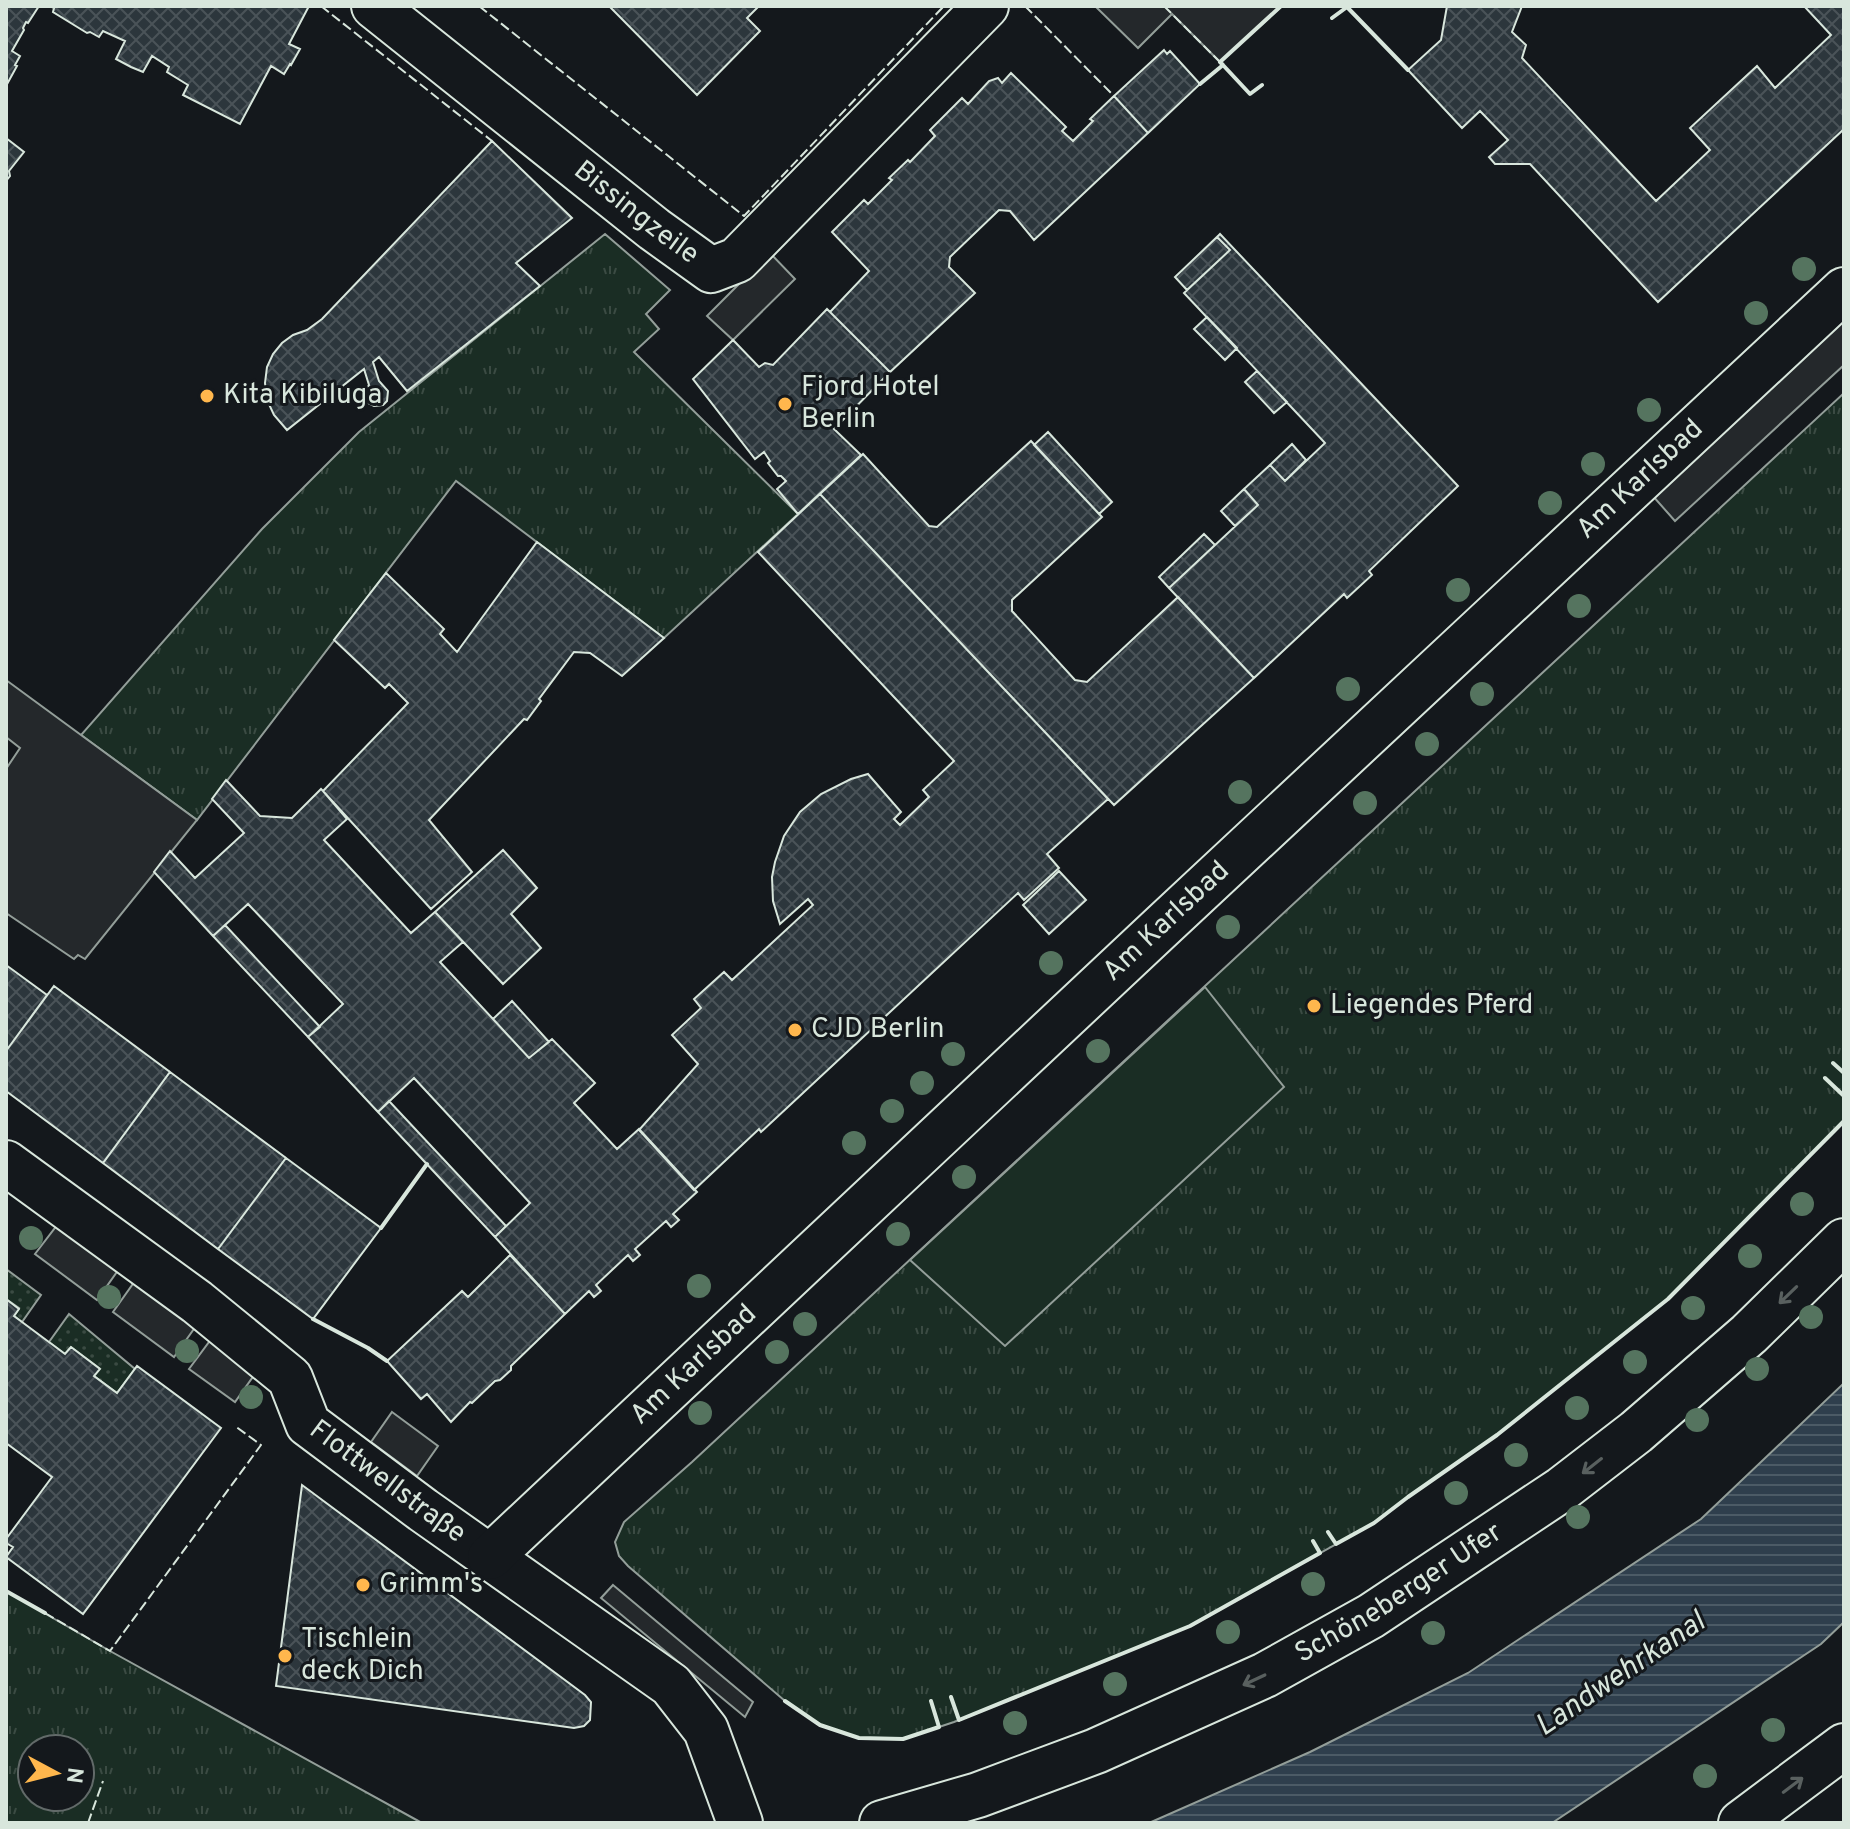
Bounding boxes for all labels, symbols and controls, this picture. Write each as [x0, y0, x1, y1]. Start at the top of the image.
street label: Bissingzeile [566, 153, 706, 273]
place label: Fjord Hotel Berlin [801, 370, 940, 438]
place label: Kita Kibiluga [223, 378, 382, 414]
marker: Kita Kibiluga [198, 387, 216, 405]
marker: Fjord Hotel Berlin [776, 395, 794, 413]
street label: Am Karlsbad [1569, 412, 1712, 548]
street label: Am Karlsbad [1096, 854, 1238, 990]
place label: Liegendes Pferd [1330, 988, 1533, 1024]
marker: Liegendes Pferd [1305, 997, 1323, 1015]
place label: CJD Berlin [811, 1012, 945, 1048]
marker: CJD Berlin [786, 1021, 804, 1039]
one-way arrow [1778, 1286, 1798, 1305]
street label: Am Karlsbad [623, 1297, 765, 1434]
street label: Flottwellstraße [301, 1413, 472, 1552]
one-way arrow [1582, 1457, 1603, 1474]
street label: Schöneberger Ufer [1289, 1515, 1510, 1672]
place label: Grimm's [379, 1567, 483, 1603]
marker: Grimm's [354, 1576, 372, 1594]
water label: Landwehrkanal [1529, 1604, 1714, 1745]
place label: Tischlein deck Dich [301, 1622, 424, 1690]
marker: Tischlein deck Dich [276, 1647, 294, 1665]
one-way arrow [1243, 1673, 1267, 1688]
north arrow [16, 1733, 96, 1813]
text: N [59, 1766, 88, 1785]
one-way arrow [1782, 1777, 1803, 1794]

